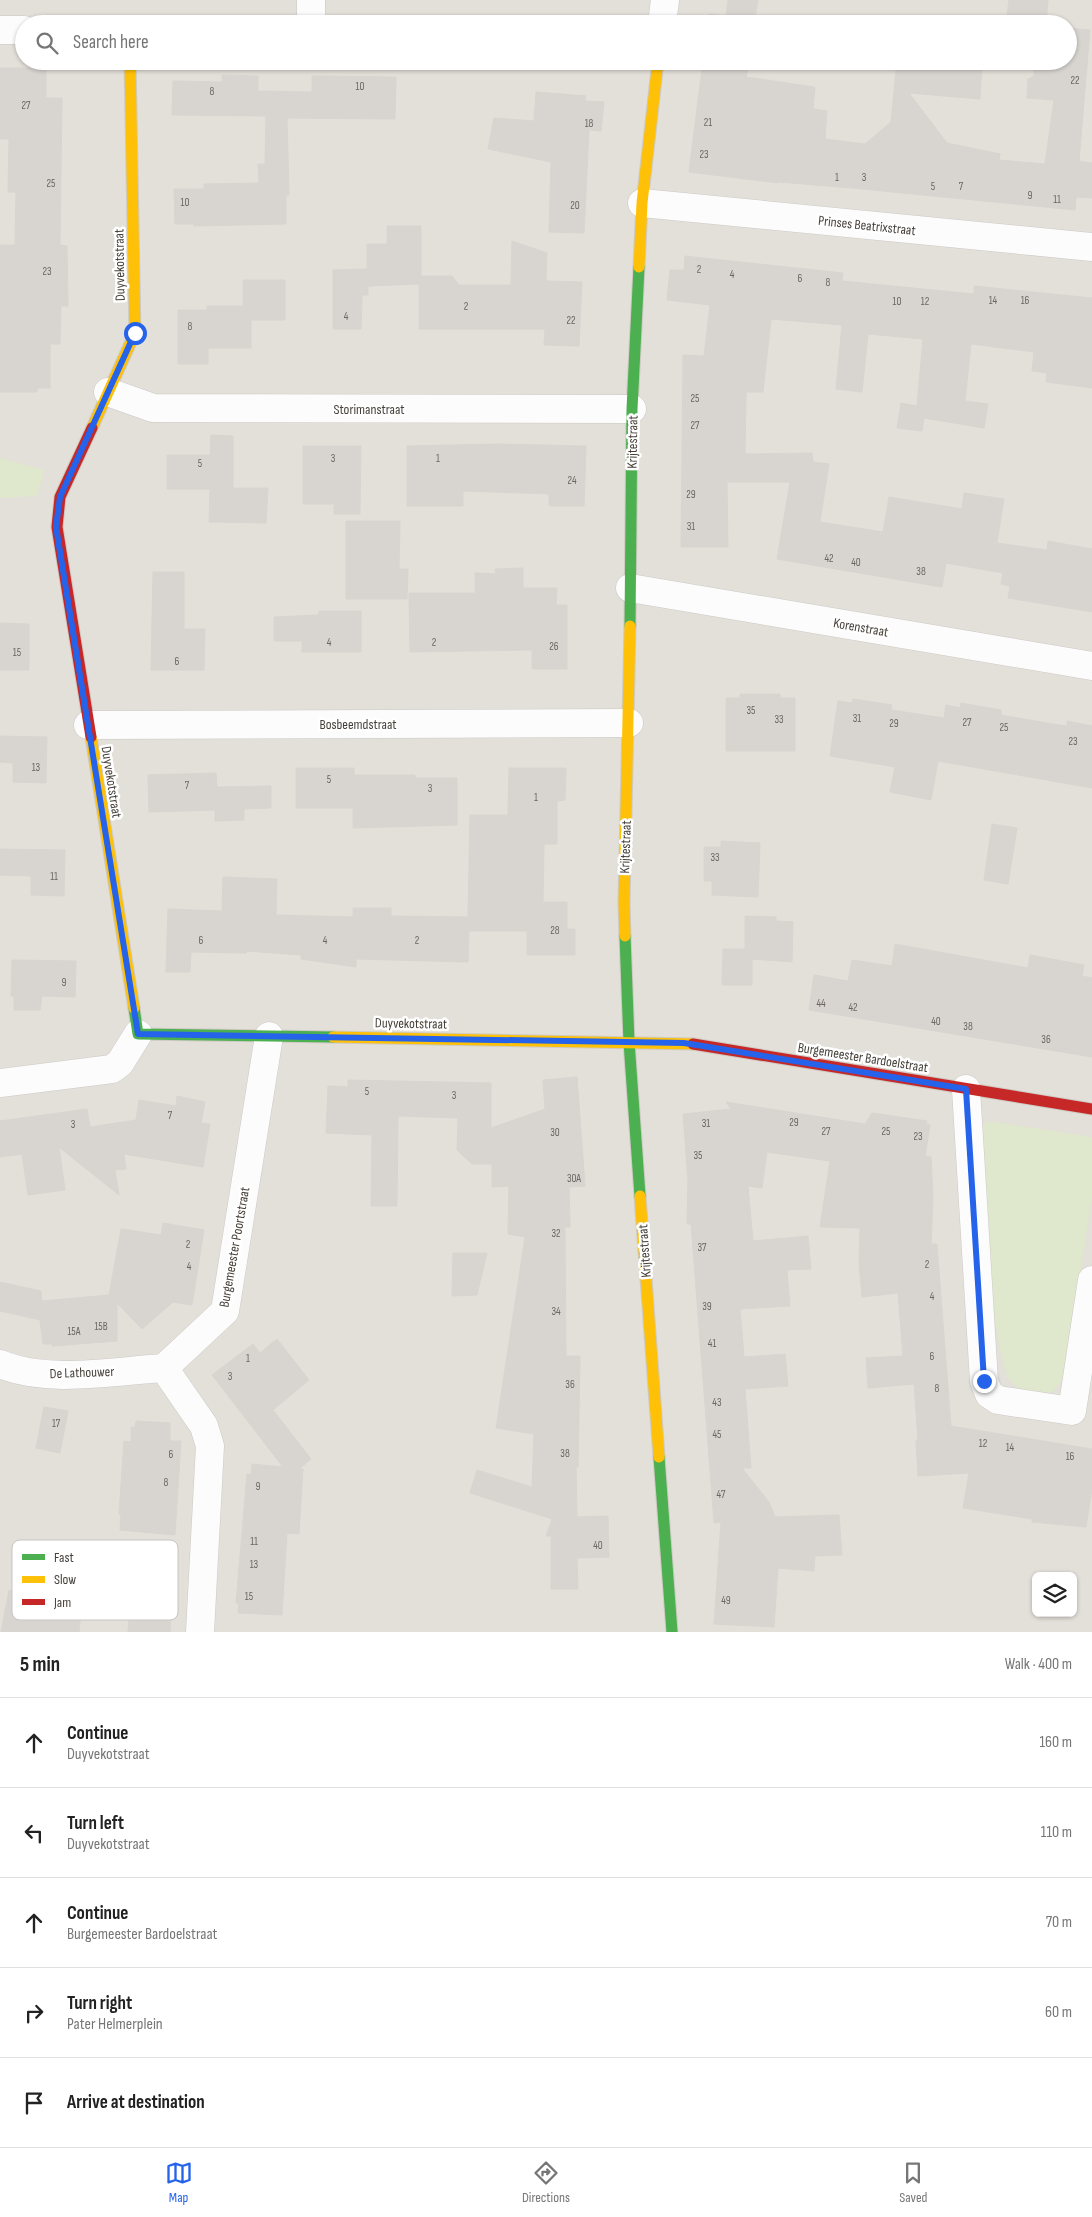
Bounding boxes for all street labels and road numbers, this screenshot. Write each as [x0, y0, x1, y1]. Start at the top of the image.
street label: Prinses Beatrixstraat [817, 212, 917, 239]
street label: Duyvekotstraat [110, 229, 129, 301]
street label: Storimanstraat [333, 401, 405, 418]
street label: Krijtestraat [624, 415, 641, 469]
street label: Korenstraat [832, 614, 890, 641]
street label: Bosbeemdstraat [319, 716, 397, 733]
street label: Duyvekotstraat [97, 745, 126, 819]
street label: Krijtestraat [616, 820, 635, 874]
street label: Duyvekotstraat [375, 1014, 447, 1033]
street label: Burgemeester Bardoelstraat [797, 1039, 929, 1076]
street label: Burgemeester Poortstraat [216, 1185, 253, 1309]
street label: Krijtestraat [634, 1224, 655, 1278]
street label: De Lathouwer [49, 1363, 115, 1382]

